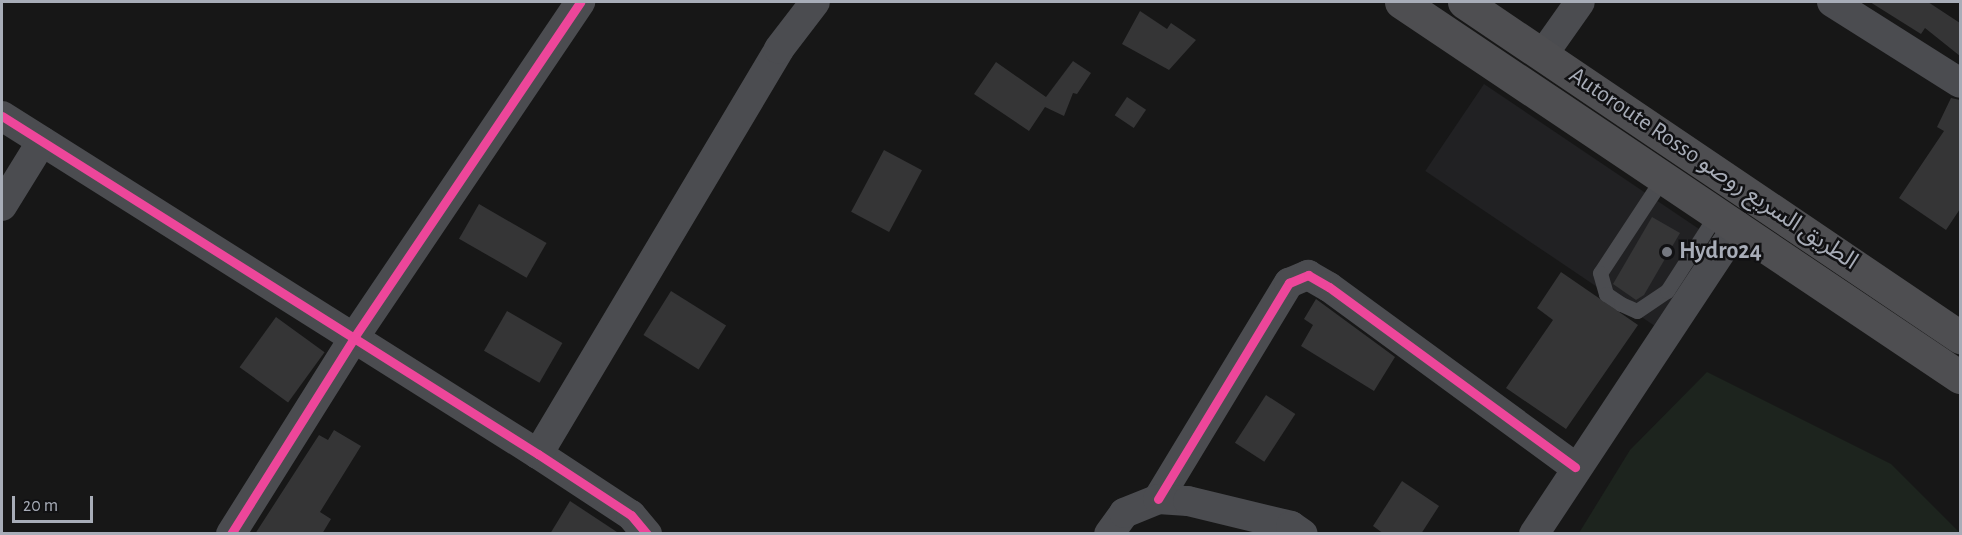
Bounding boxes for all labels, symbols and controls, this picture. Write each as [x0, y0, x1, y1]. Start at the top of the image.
street label: Autoroute Rosso الطريق السريع روصو [1563, 61, 1863, 277]
place label: Hydro24 [1679, 238, 1762, 266]
marker: Hydro24 [1660, 245, 1674, 259]
scale bar [15, 484, 96, 522]
text: 20 m [23, 497, 58, 515]

